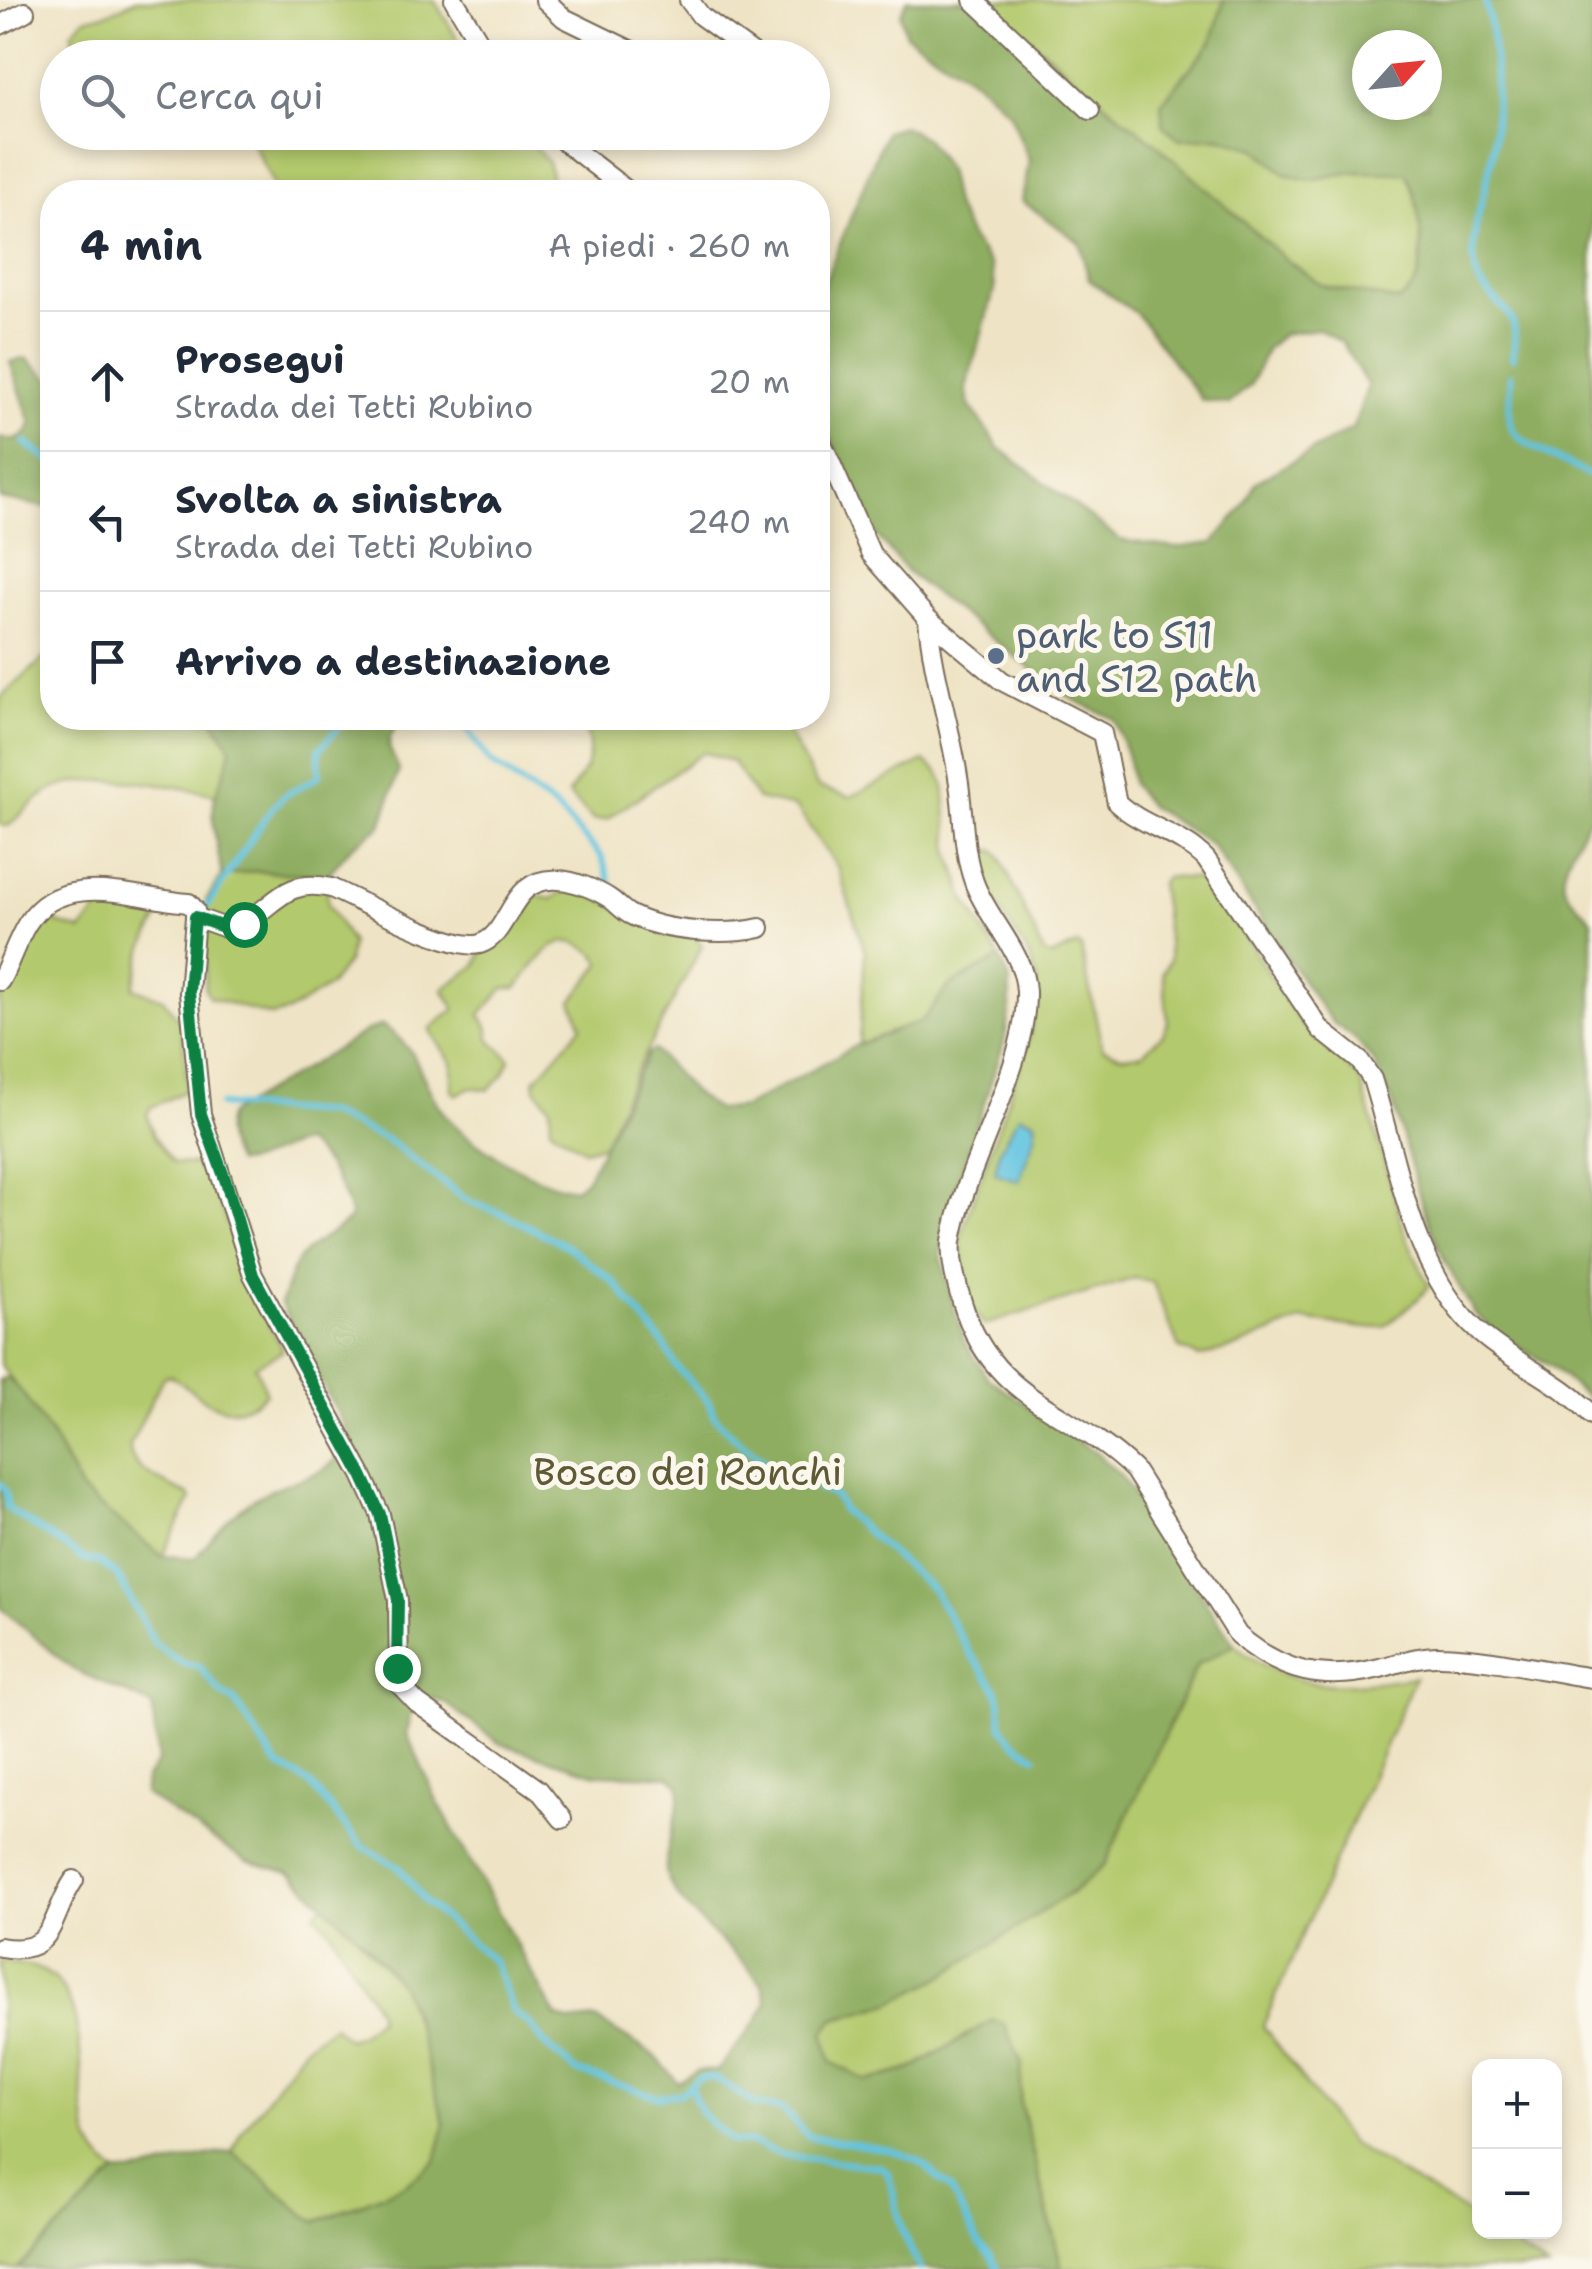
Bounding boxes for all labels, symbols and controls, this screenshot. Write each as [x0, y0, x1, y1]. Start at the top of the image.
north arrow [1352, 30, 1442, 120]
search box [40, 40, 830, 150]
icon: search [75, 68, 130, 123]
text: Cerca qui [155, 70, 324, 121]
text: 4 min [80, 217, 202, 273]
text: A piedi · 260 m [548, 224, 790, 267]
text: Prosegui [175, 334, 345, 385]
icon: ahead [80, 354, 135, 409]
text: 20 m [708, 360, 790, 403]
text: Strada dei Tetti Rubino [175, 385, 533, 428]
text: Svolta a sinistra [175, 474, 502, 525]
icon: left [80, 494, 135, 549]
text: 240 m [687, 500, 790, 543]
text: Strada dei Tetti Rubino [175, 525, 533, 568]
place label: park to S11 and S12 path [1016, 609, 1258, 704]
icon: arrive [80, 634, 135, 689]
text: Arrivo a destinazione [175, 636, 611, 687]
marker: park to S11 and S12 path [985, 645, 1007, 667]
route start [222, 902, 268, 948]
park label: Bosco dei Ronchi [533, 1446, 843, 1497]
route end [375, 1646, 421, 1692]
map controls [1472, 2059, 1562, 2239]
button: + [1472, 2059, 1562, 2149]
button: − [1472, 2149, 1562, 2239]

